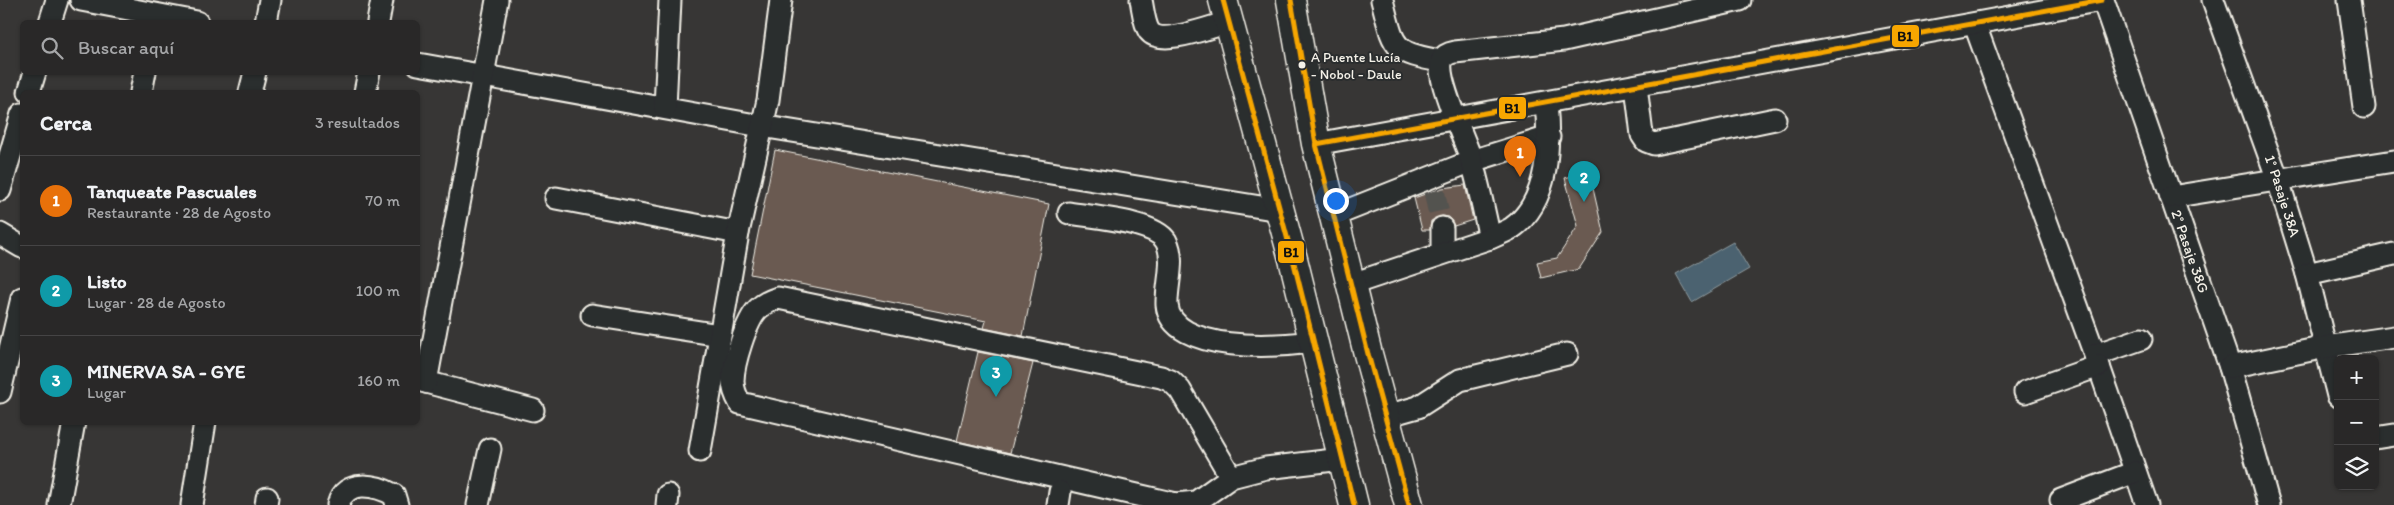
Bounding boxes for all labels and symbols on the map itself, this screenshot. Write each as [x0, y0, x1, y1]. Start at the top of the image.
line badge: B1 [1891, 24, 1920, 48]
text: B1 [1897, 28, 1913, 45]
place label: A Puente Lucía - Nobol - Daule [1311, 49, 1402, 83]
marker: A Puente Lucía - Nobol - Daule [1297, 60, 1307, 70]
line badge: B1 [1498, 96, 1527, 120]
text: B1 [1504, 100, 1520, 117]
pin: 1 [1504, 136, 1536, 177]
street label: 1° Pasaje 38A [2261, 153, 2304, 240]
pin: 2 [1568, 161, 1600, 202]
your location [1323, 188, 1349, 214]
street label: 2° Pasaje 38G [2167, 207, 2213, 295]
line badge: B1 [1277, 240, 1305, 264]
text: B1 [1283, 244, 1299, 261]
pin: 3 [980, 356, 1012, 397]

